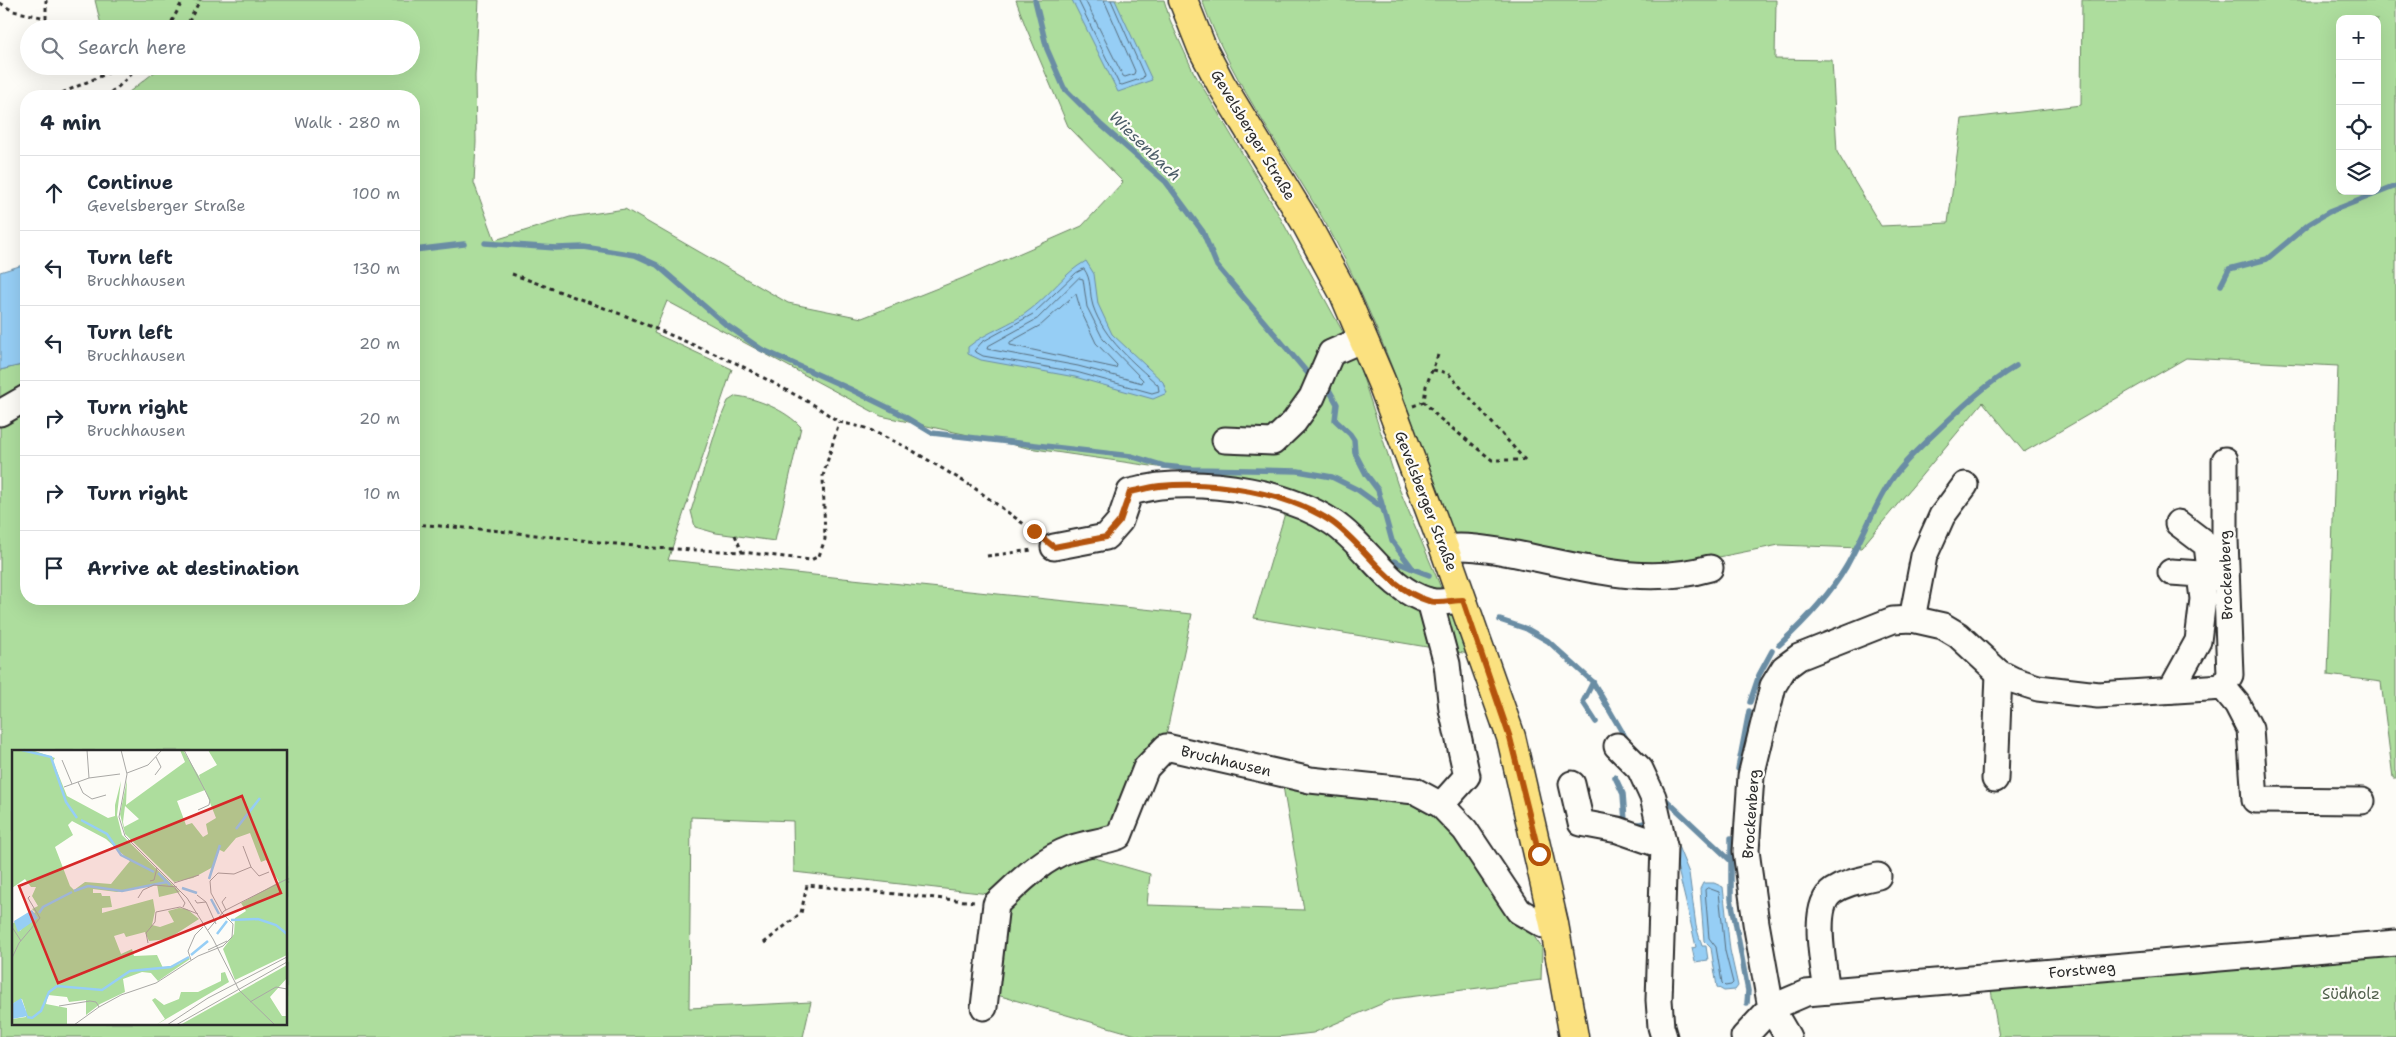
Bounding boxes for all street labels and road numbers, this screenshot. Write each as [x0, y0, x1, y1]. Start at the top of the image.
street label: Gevelsberger Straße [1206, 66, 1300, 204]
street label: Gevelsberger Straße [1390, 428, 1462, 574]
street label: Brockenberg [2214, 530, 2238, 620]
street label: Bruchhausen [1179, 741, 1273, 781]
street label: Brockenberg [1738, 769, 1764, 859]
street label: Forstweg [2048, 957, 2116, 983]

